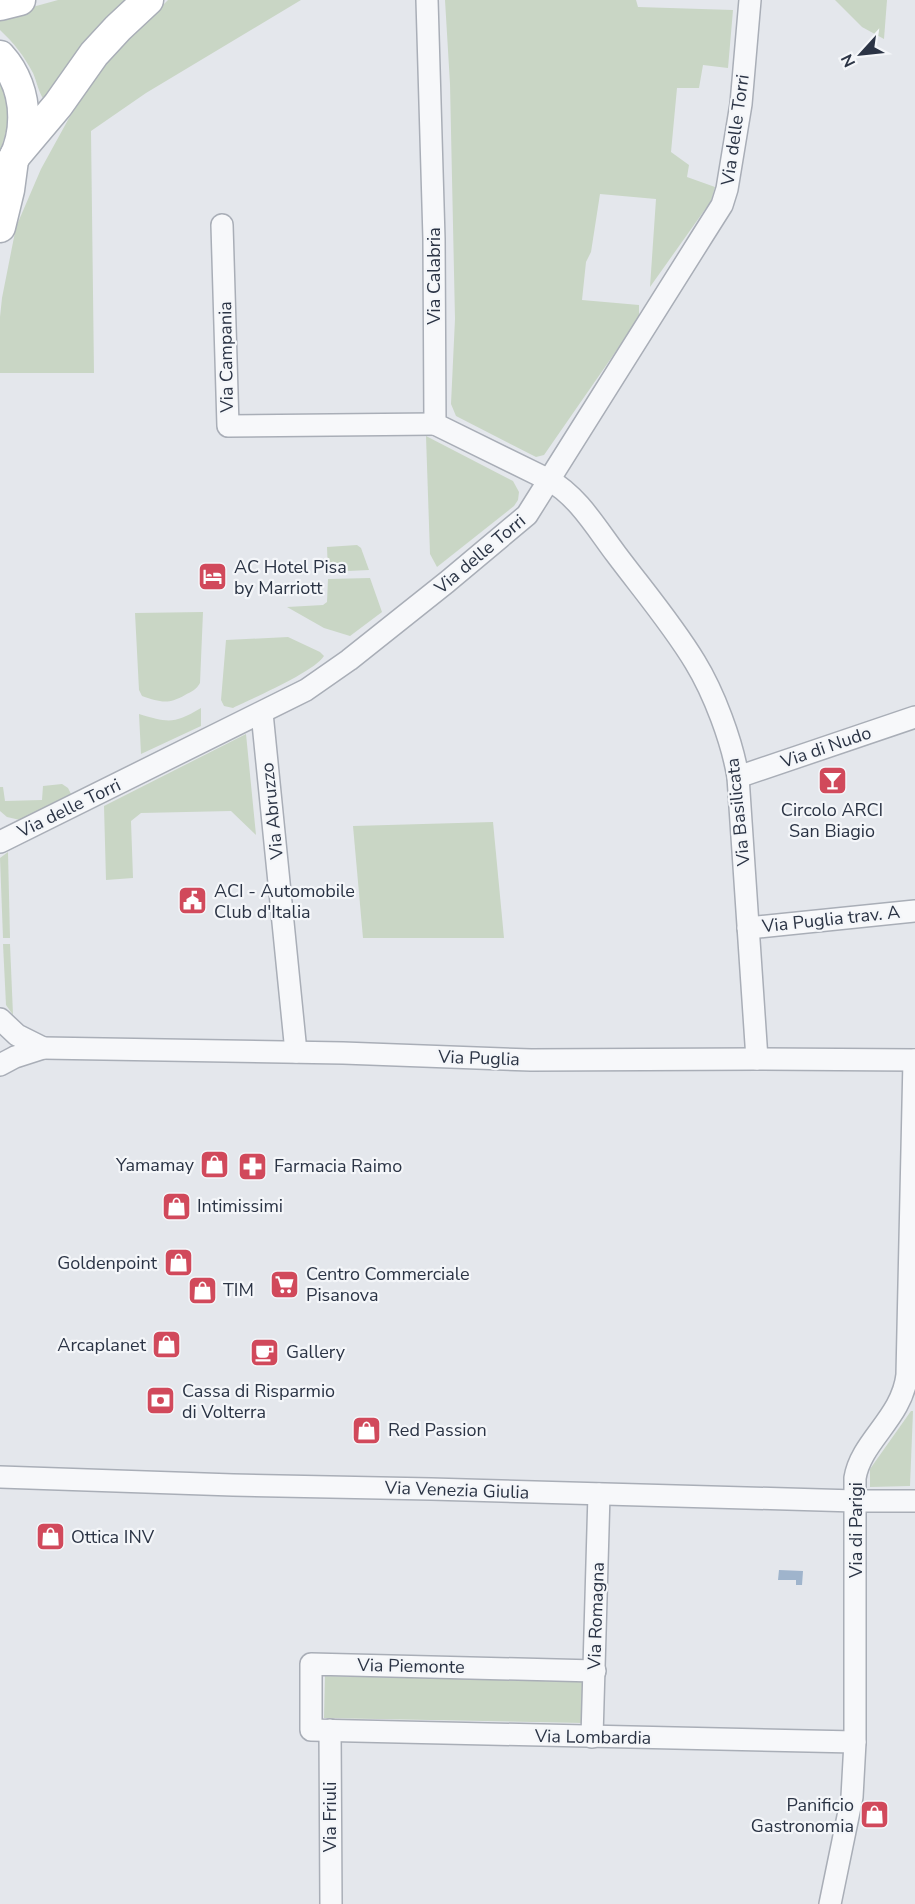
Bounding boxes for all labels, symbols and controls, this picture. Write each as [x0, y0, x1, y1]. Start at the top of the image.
north arrow [831, 24, 891, 84]
text: N [836, 50, 861, 71]
street label: Via delle Torri [715, 73, 755, 188]
street label: Via Calabria [422, 227, 446, 326]
street label: Via Campania [213, 301, 239, 414]
street label: Via delle Torri [429, 509, 531, 600]
place label: AC Hotel Pisa by Marriott [234, 555, 347, 600]
hotel icon: AC Hotel Pisa by Marriott [197, 561, 229, 593]
street label: Via di Nudo [777, 720, 874, 774]
street label: Via Basilicata [720, 757, 756, 868]
street label: Via Abruzzo [255, 761, 289, 862]
bar icon: Circolo ARCI San Biagio [816, 765, 848, 797]
street label: Via delle Torri [12, 773, 125, 844]
place label: Circolo ARCI San Biagio [781, 798, 883, 843]
place label: ACI - Automobile Club d'Italia [214, 879, 355, 924]
public building icon: ACI - Automobile Club d'Italia [177, 885, 209, 917]
street label: Via Puglia trav. A [760, 900, 901, 938]
street label: Via Puglia [437, 1045, 520, 1071]
shop icon: Yamamay [199, 1149, 231, 1181]
pharmacy icon: Farmacia Raimo [237, 1150, 269, 1182]
place label: Yamamay [115, 1153, 195, 1177]
place label: Farmacia Raimo [274, 1154, 402, 1178]
shop icon: Intimissimi [160, 1190, 192, 1222]
place label: Intimissimi [197, 1194, 283, 1218]
shop icon: Goldenpoint [162, 1247, 194, 1279]
place label: Goldenpoint [57, 1251, 158, 1275]
place label: Centro Commerciale Pisanova [306, 1262, 470, 1307]
supermarket icon: Centro Commerciale Pisanova [269, 1268, 301, 1300]
shop icon: TIM [186, 1274, 218, 1306]
place label: TIM [223, 1278, 254, 1302]
shop icon: Arcaplanet [151, 1329, 183, 1361]
place label: Arcaplanet [57, 1333, 147, 1357]
cafe icon: Gallery [249, 1336, 281, 1368]
place label: Gallery [286, 1340, 346, 1364]
place label: Cassa di Risparmio di Volterra [182, 1379, 335, 1424]
bank icon: Cassa di Risparmio di Volterra [145, 1385, 177, 1417]
shop icon: Red Passion [351, 1414, 383, 1446]
place label: Red Passion [388, 1418, 487, 1442]
street label: Via Venezia Giulia [383, 1475, 530, 1505]
street label: Via di Parigi [844, 1482, 868, 1579]
shop icon: Ottica INV [34, 1521, 66, 1553]
place label: Ottica INV [71, 1525, 155, 1549]
street label: Via Romagna [582, 1562, 610, 1671]
street label: Via Piemonte [356, 1653, 465, 1679]
street label: Via Lombardia [534, 1724, 651, 1750]
street label: Via Friuli [318, 1782, 342, 1853]
place label: Panificio Gastronomia [751, 1793, 854, 1838]
shop icon: Panificio Gastronomia [859, 1799, 891, 1831]

